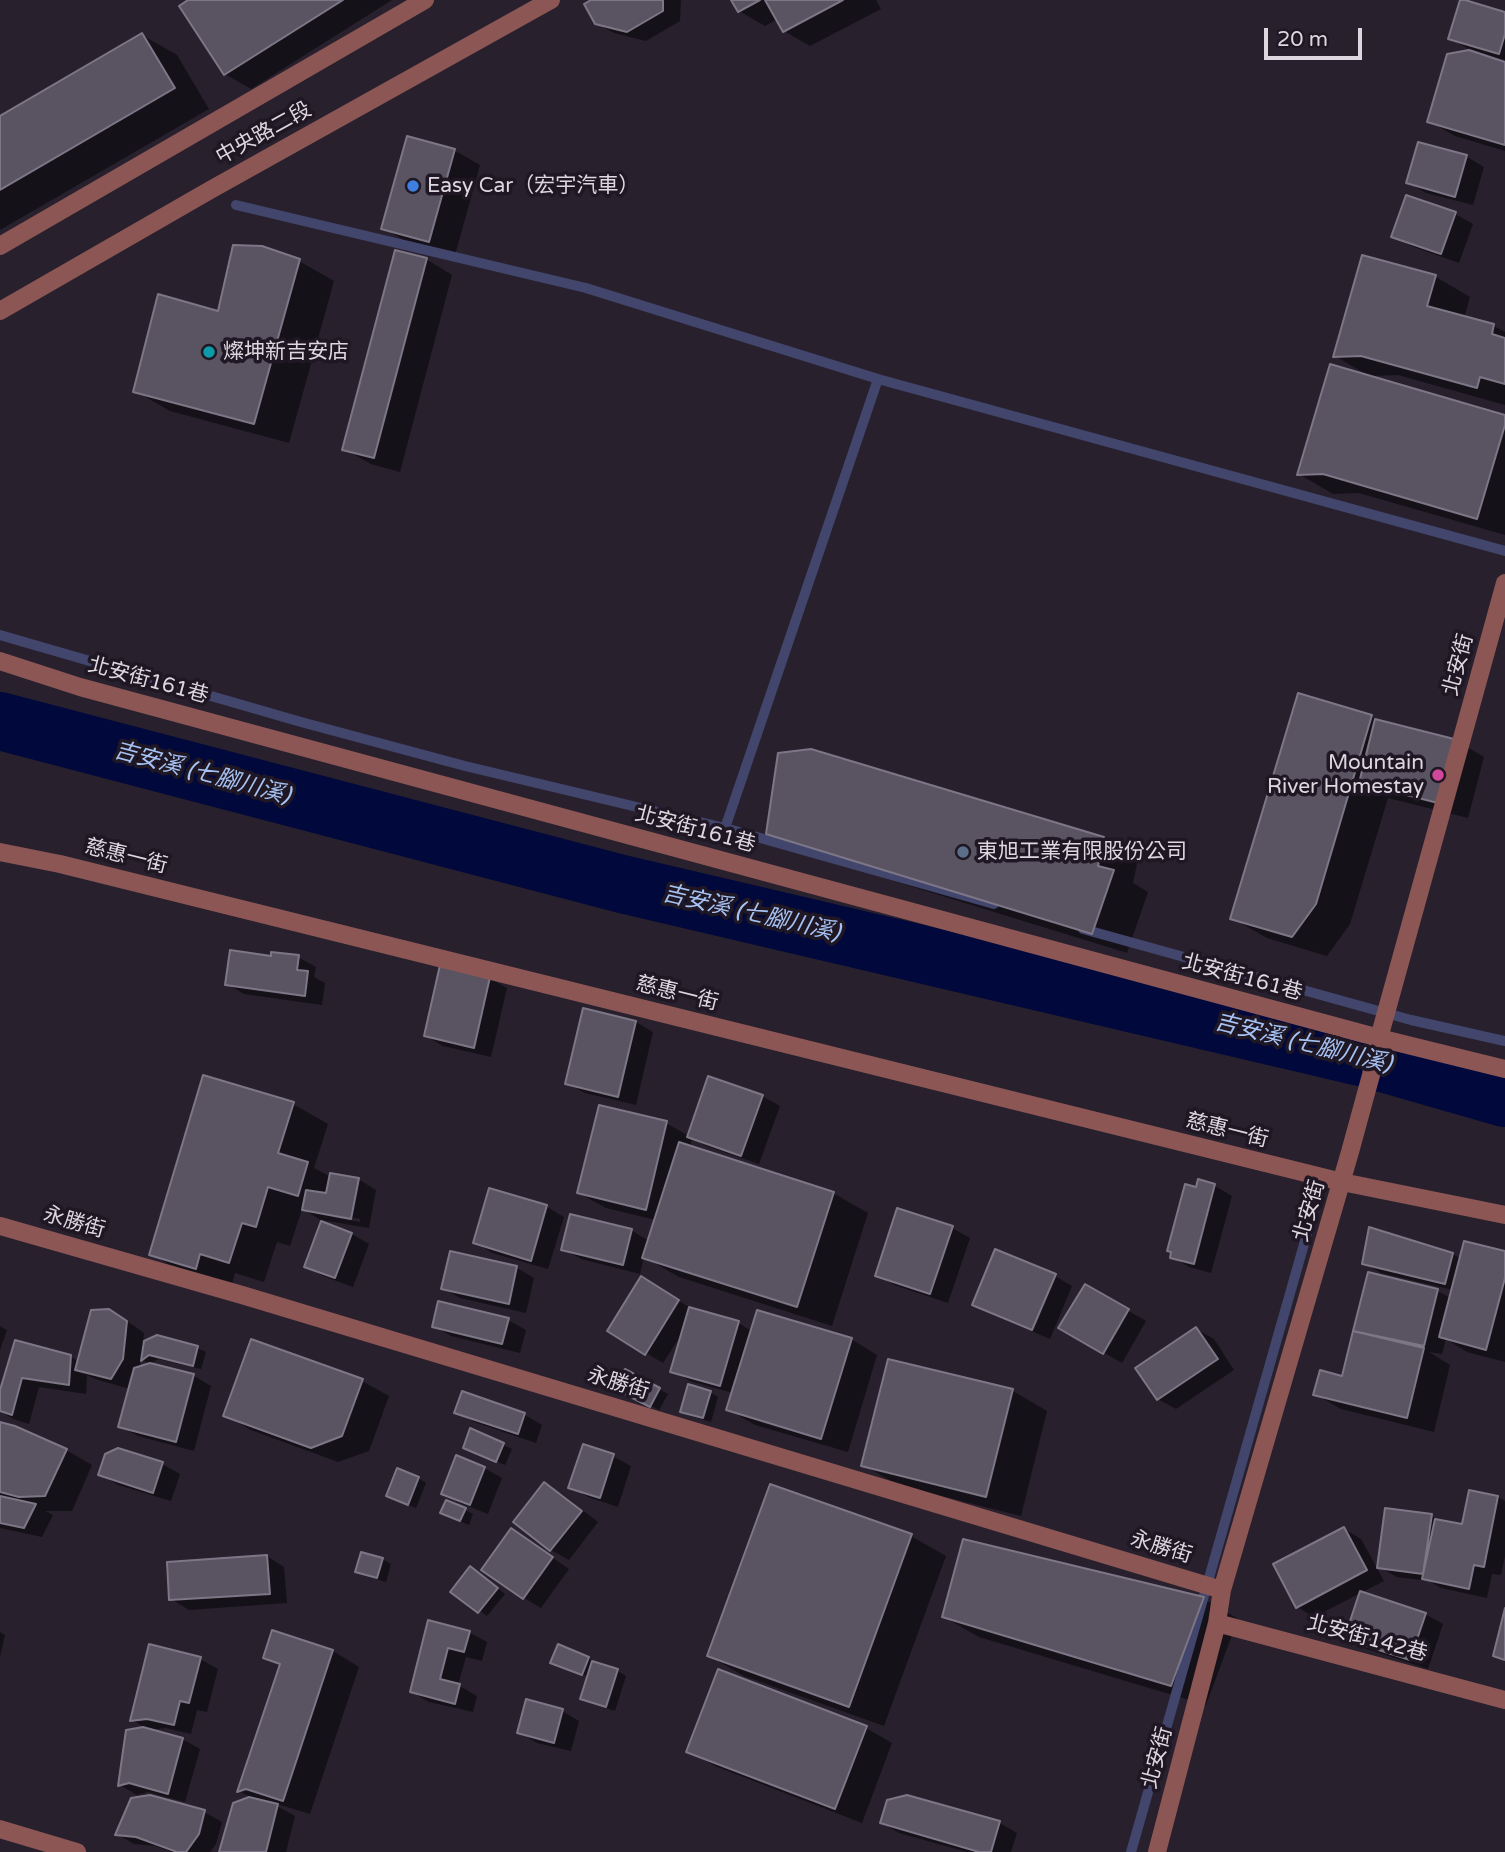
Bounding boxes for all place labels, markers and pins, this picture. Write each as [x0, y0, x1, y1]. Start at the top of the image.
place label: Easy Car（宏宇汽車） [427, 173, 639, 199]
marker: Easy Car（宏宇汽車） [405, 178, 421, 194]
place label: 燦坤新吉安店 [223, 339, 349, 365]
marker: 燦坤新吉安店 [201, 344, 217, 360]
place label: Mountain River Homestay [1267, 750, 1424, 800]
marker: Mountain River Homestay [1430, 767, 1446, 783]
place label: 東旭工業有限股份公司 [977, 839, 1187, 865]
marker: 東旭工業有限股份公司 [955, 844, 971, 860]

